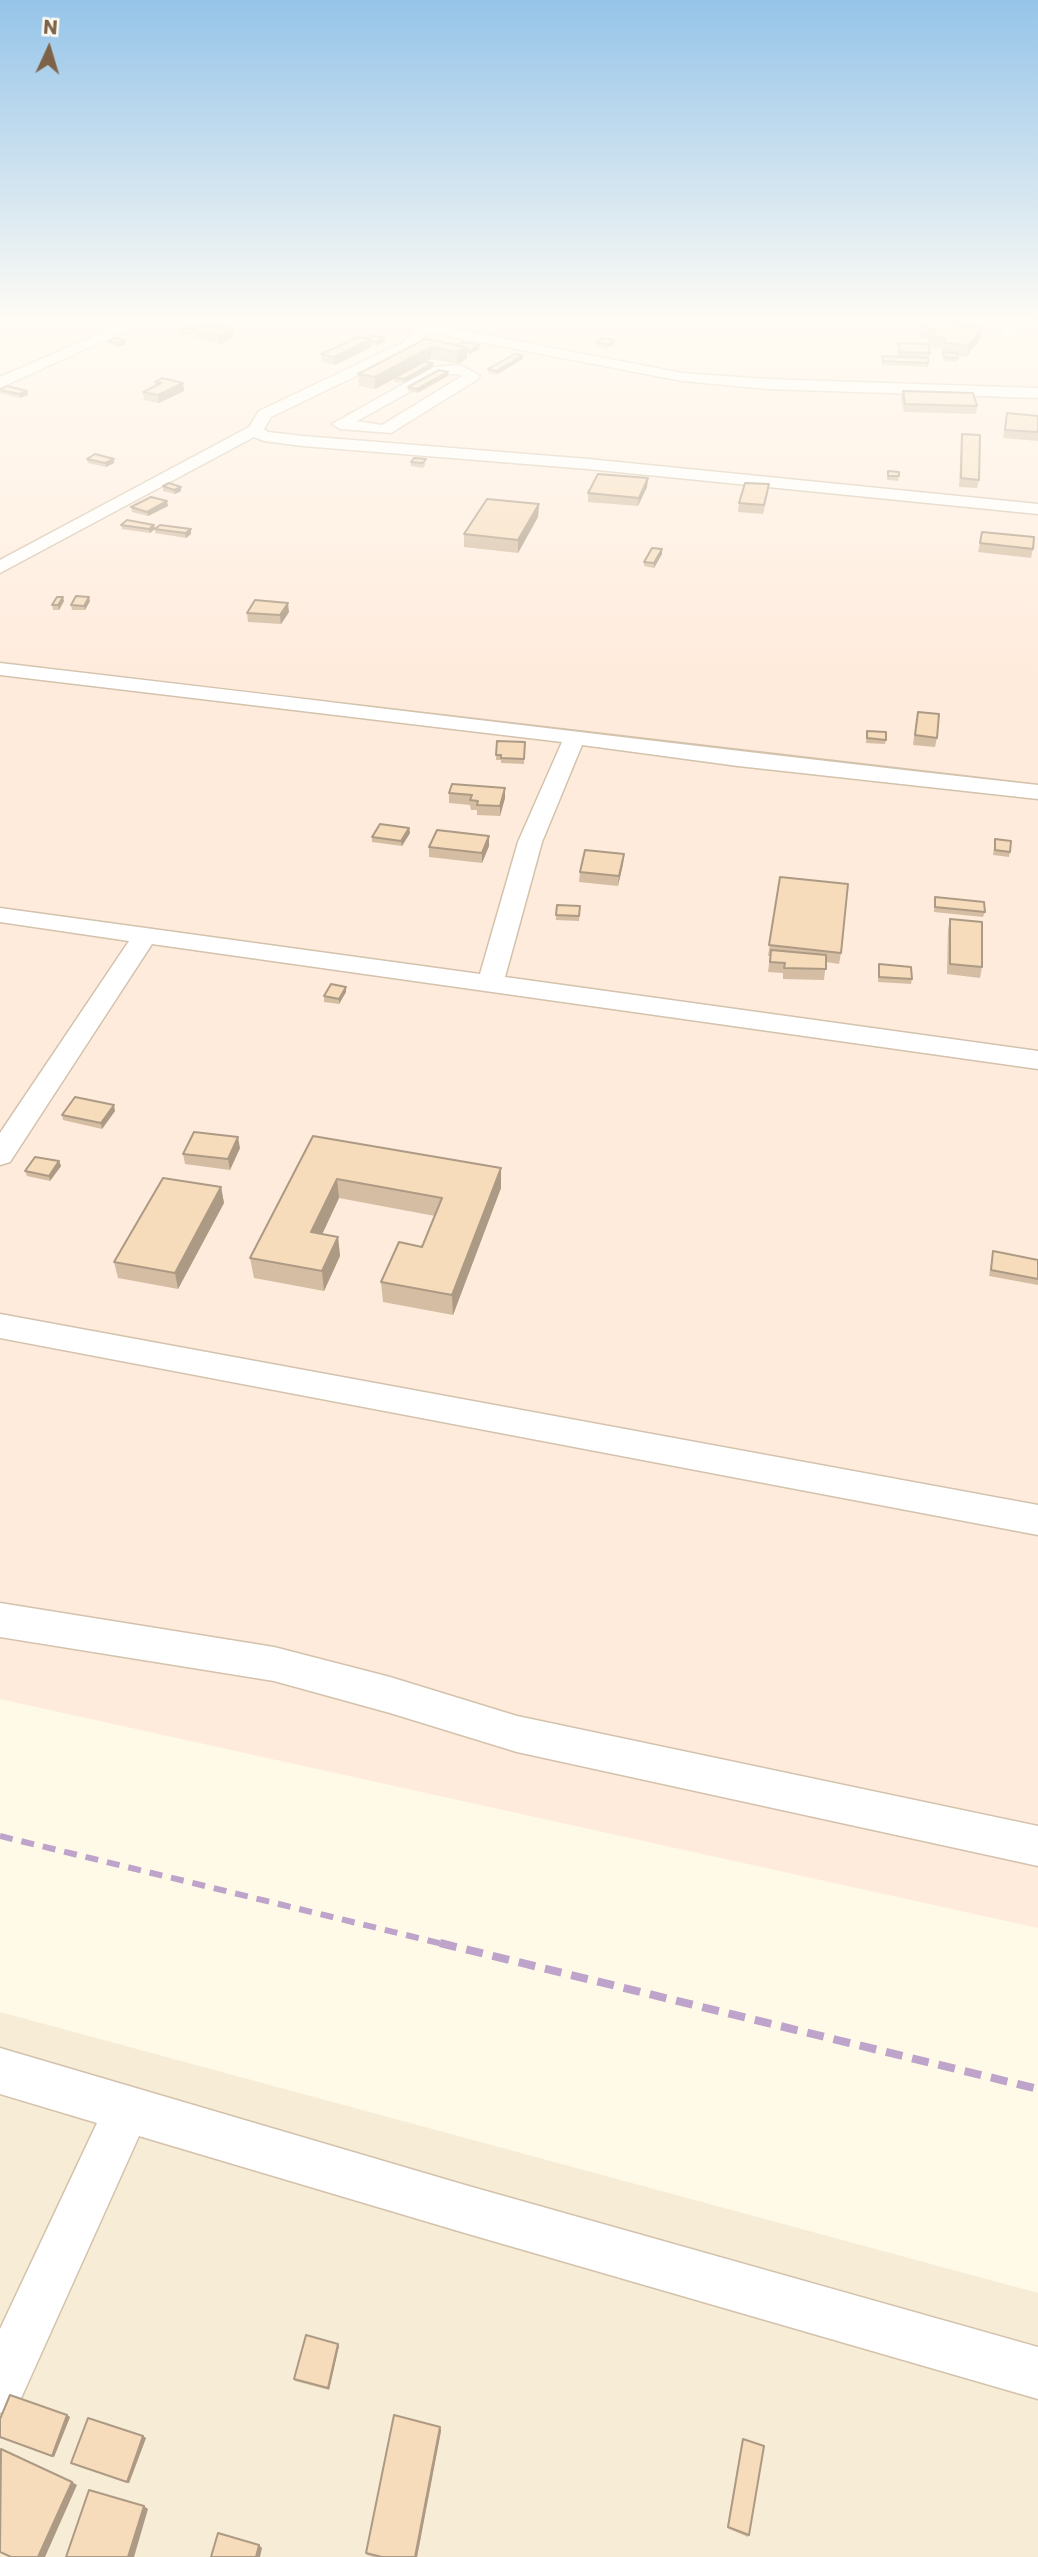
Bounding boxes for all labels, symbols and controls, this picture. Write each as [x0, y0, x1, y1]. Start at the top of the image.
north arrow [14, 14, 84, 84]
text: N [42, 14, 59, 42]

